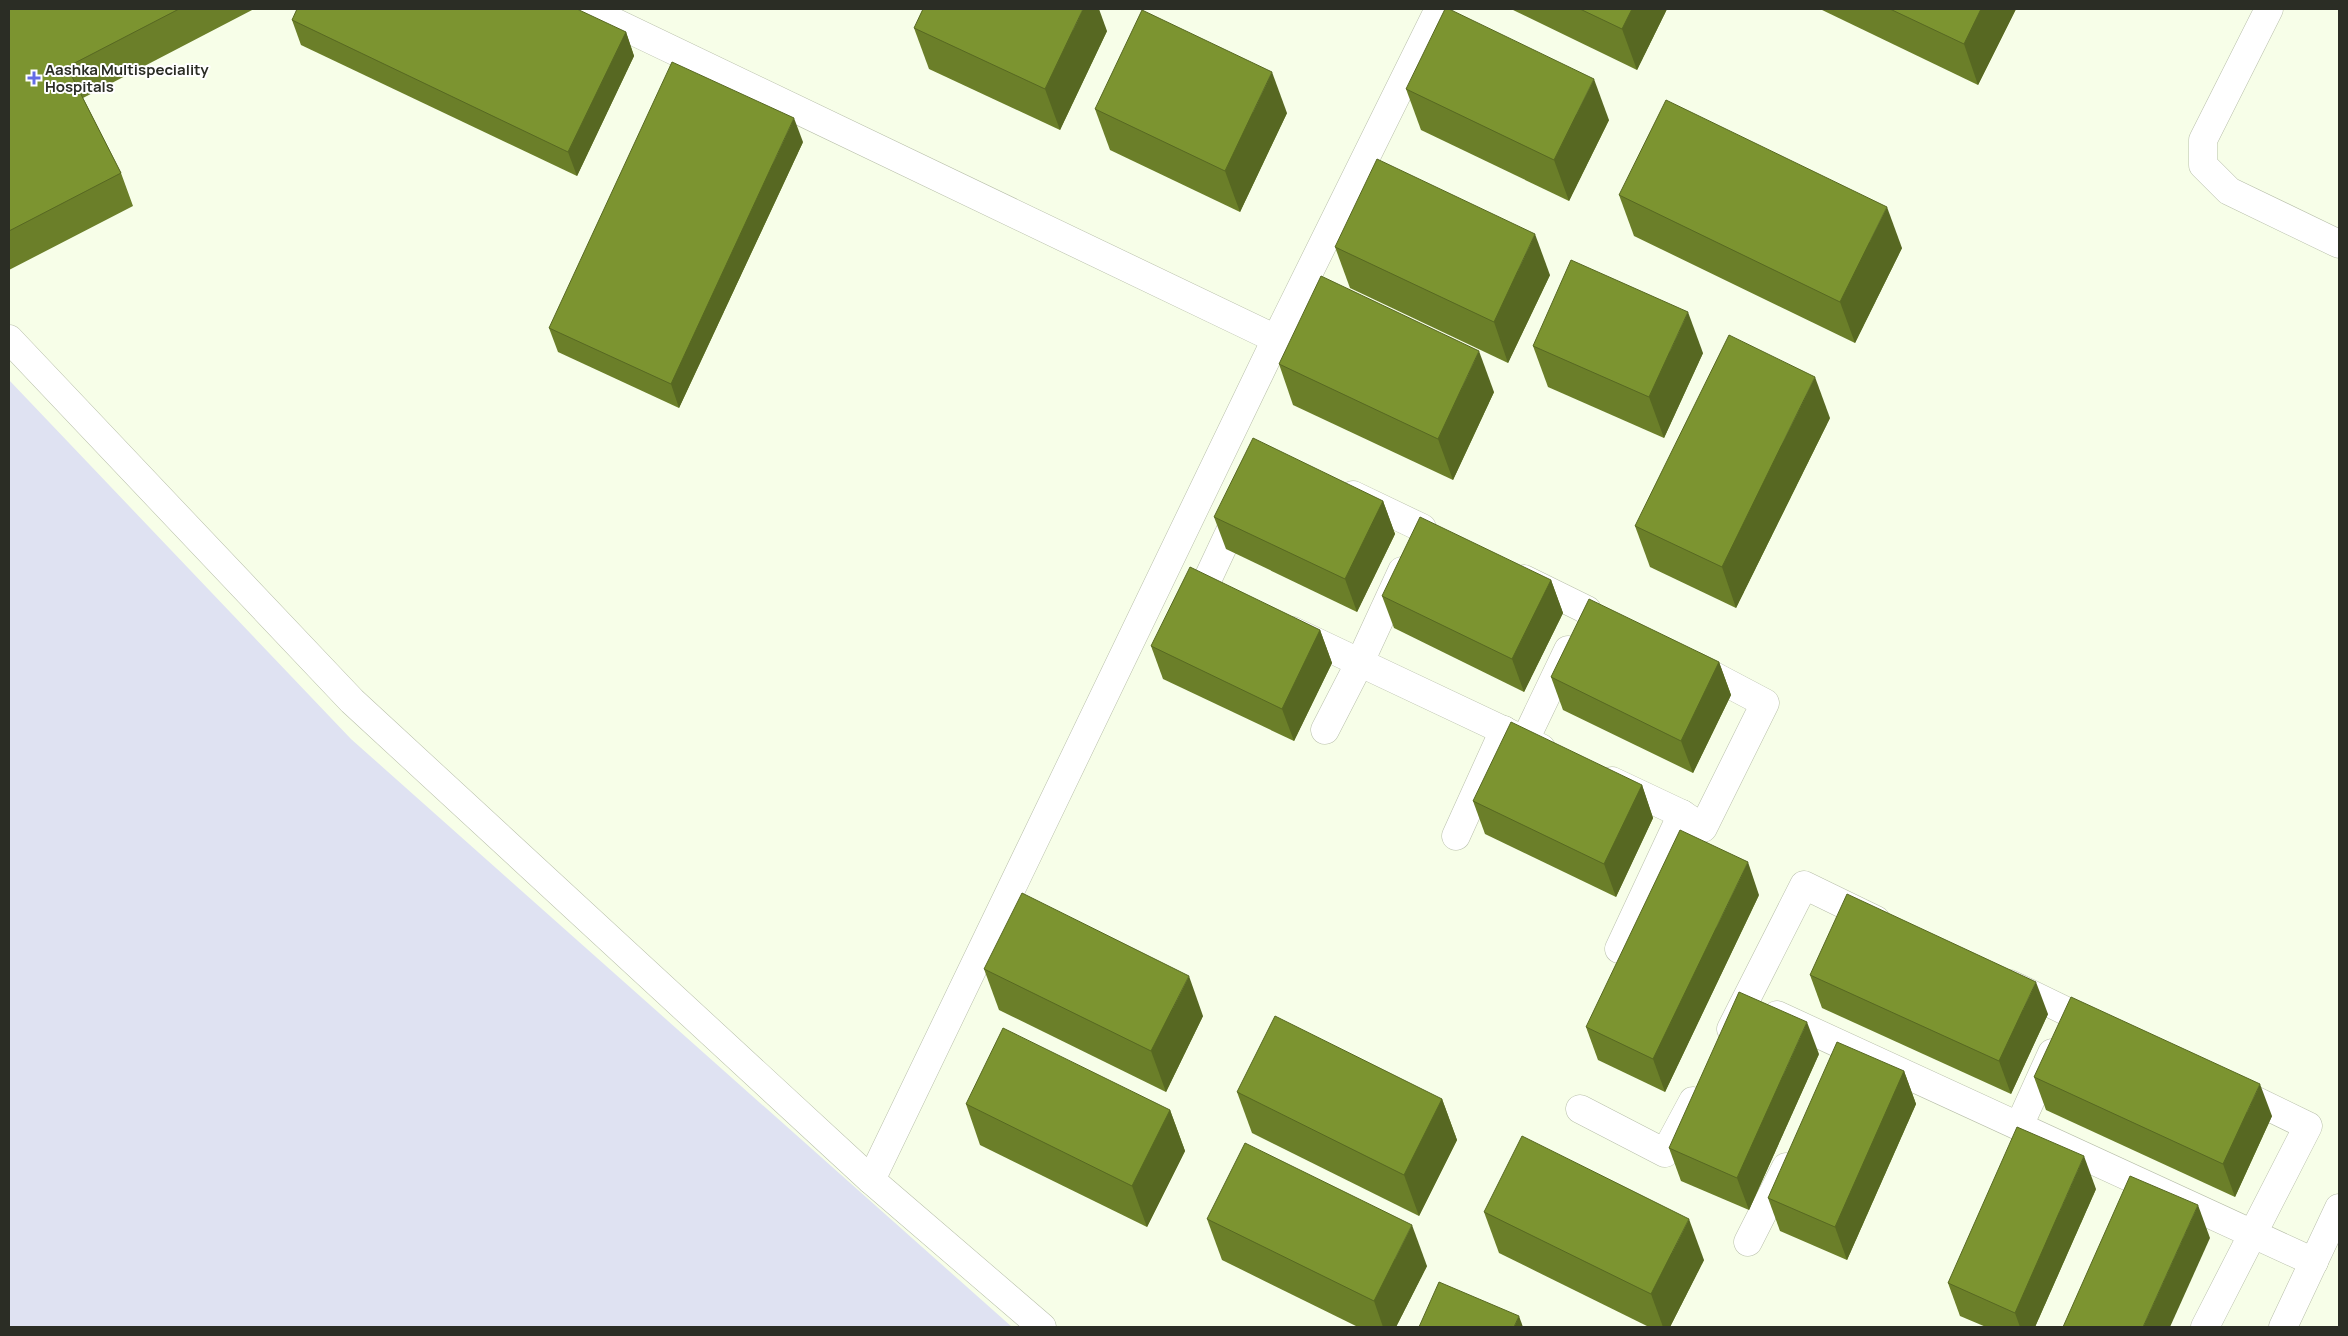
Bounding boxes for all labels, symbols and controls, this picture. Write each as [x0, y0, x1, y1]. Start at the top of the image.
place label: Aashka Multispeciality Hospitals [45, 59, 209, 97]
marker: Aashka Multispeciality Hospitals [27, 71, 41, 85]

